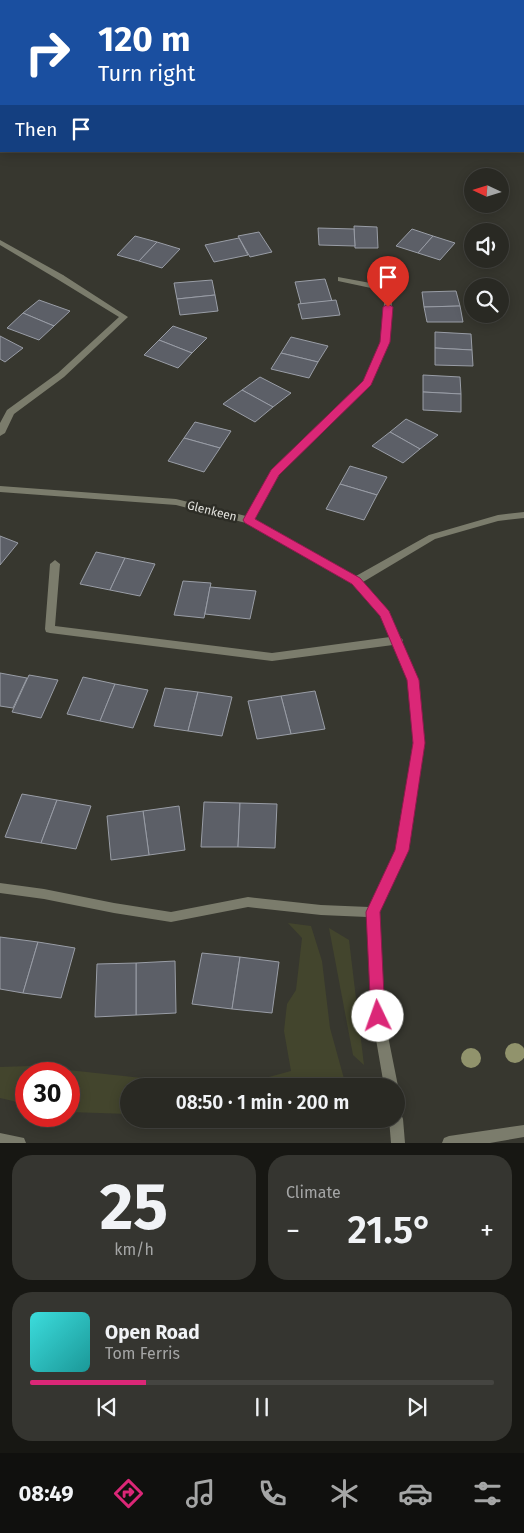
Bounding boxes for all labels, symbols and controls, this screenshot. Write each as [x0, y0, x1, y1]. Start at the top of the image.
text: 120 m [98, 18, 191, 60]
icon: right [15, 20, 80, 85]
text: Turn right [98, 60, 195, 87]
icon: arrive [67, 115, 95, 143]
text: Then [15, 118, 57, 141]
north arrow [464, 168, 509, 212]
map controls [464, 168, 509, 323]
button: sound [464, 223, 509, 268]
pin [367, 256, 409, 307]
icon: arrive [374, 263, 402, 291]
button: search [464, 278, 509, 323]
street label: Glenkeen [186, 498, 238, 524]
position arrow [351, 989, 403, 1041]
speed limit sign: 30 [15, 1062, 80, 1127]
text: 08:50 · 1 min · 200 m [176, 1091, 349, 1114]
text: 25 [100, 1168, 168, 1246]
text: Climate [286, 1183, 341, 1202]
text: 21.5° [348, 1207, 432, 1253]
text: − [286, 1214, 300, 1247]
text: + [480, 1214, 494, 1247]
text: km/h [114, 1240, 154, 1259]
text: Open Road [105, 1321, 200, 1344]
text: Tom Ferris [105, 1344, 180, 1363]
icon: previous [93, 1393, 121, 1421]
icon: pause [248, 1393, 276, 1421]
icon: next [403, 1393, 431, 1421]
icon: directions [111, 1476, 146, 1511]
icon: music [183, 1476, 218, 1511]
icon: phone [255, 1476, 290, 1511]
icon: climate [327, 1476, 362, 1511]
icon: car [398, 1476, 433, 1511]
icon: filters [470, 1476, 505, 1511]
text: 08:49 [18, 1480, 74, 1507]

